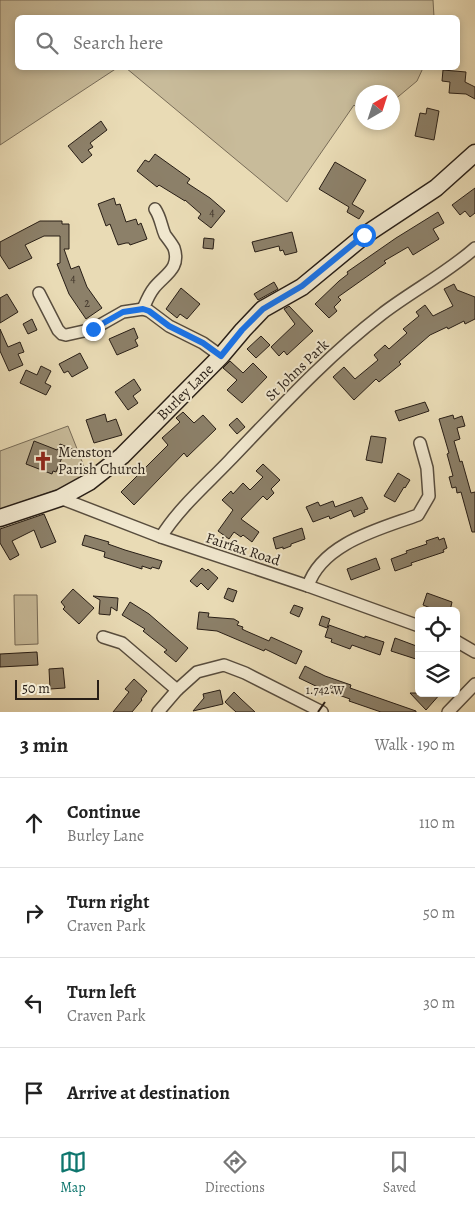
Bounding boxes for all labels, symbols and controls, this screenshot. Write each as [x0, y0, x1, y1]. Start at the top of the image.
search box [15, 15, 460, 70]
icon: search [33, 29, 61, 57]
text: Search here [73, 30, 163, 56]
north arrow [355, 85, 400, 130]
house number: 4 [209, 204, 215, 220]
route start [353, 224, 376, 247]
house number: 4 [70, 270, 76, 286]
house number: 2 [84, 295, 90, 311]
route end [82, 318, 105, 341]
street label: St Johns Park [261, 334, 333, 405]
street label: Burley Lane [152, 359, 218, 425]
place label: Menston Parish Church [58, 442, 145, 479]
church icon: Menston Parish Church [32, 450, 54, 472]
street label: Fairfax Road [203, 528, 284, 571]
map controls [415, 607, 460, 697]
button: locate [415, 607, 460, 652]
button: layers [415, 652, 460, 697]
scale bar [15, 677, 99, 700]
text: 50 m [22, 679, 50, 698]
text: 1.742°W [306, 682, 345, 698]
text: 3 min [20, 731, 68, 759]
text: Walk · 190 m [375, 734, 455, 756]
text: Continue [67, 799, 141, 825]
icon: ahead [20, 809, 48, 837]
text: 110 m [419, 812, 455, 834]
text: Burley Lane [67, 825, 144, 847]
text: Turn right [67, 889, 149, 915]
icon: right [20, 899, 48, 927]
text: 50 m [423, 902, 455, 924]
text: Craven Park [67, 915, 146, 937]
text: Turn left [67, 979, 136, 1005]
icon: left [20, 989, 48, 1017]
text: 30 m [423, 992, 455, 1014]
text: Craven Park [67, 1005, 146, 1027]
icon: arrive [20, 1079, 48, 1107]
text: Arrive at destination [67, 1080, 230, 1106]
tab: Map [59, 1148, 87, 1197]
tab: Directions [205, 1148, 265, 1197]
tab: Saved [383, 1148, 416, 1197]

